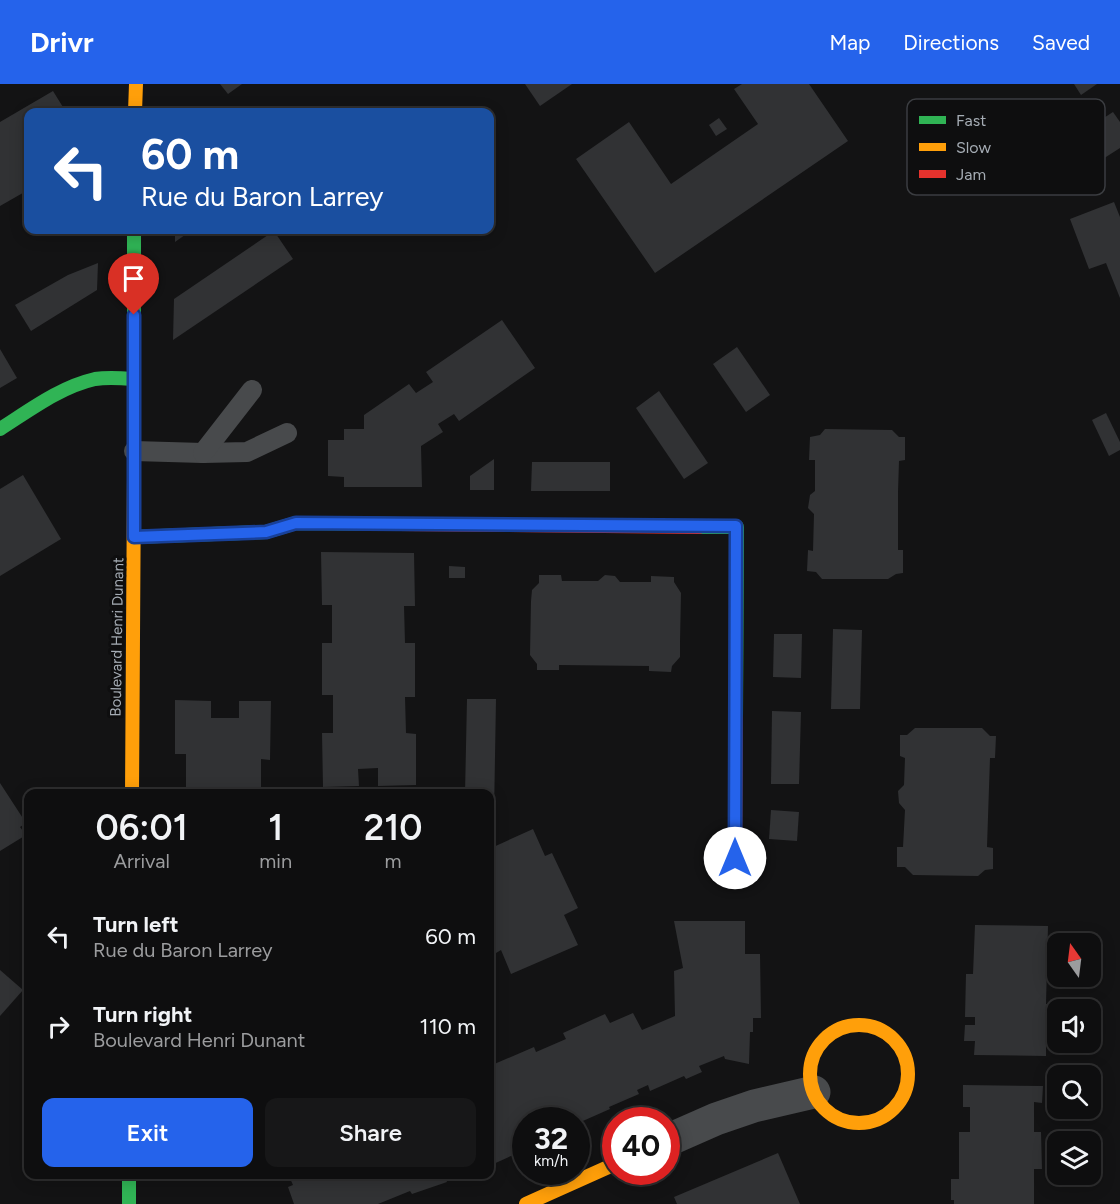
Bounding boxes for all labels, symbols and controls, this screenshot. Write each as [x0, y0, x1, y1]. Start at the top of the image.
text: Drivr [30, 25, 94, 59]
text: Map [829, 30, 870, 55]
text: Directions [903, 30, 999, 55]
text: Saved [1032, 30, 1090, 55]
legend [907, 99, 1105, 195]
text: Fast [956, 111, 986, 130]
text: 60 m [141, 129, 239, 180]
icon: left [42, 132, 120, 210]
text: Slow [956, 138, 991, 157]
text: Jam [956, 165, 986, 184]
text: Rue du Baron Larrey [141, 180, 383, 213]
pin [108, 253, 159, 315]
icon: arrive [117, 262, 150, 295]
street label: Boulevard Henri Dunant [107, 557, 127, 717]
text: 06:01 [95, 806, 188, 849]
text: 1 [268, 806, 283, 849]
text: 210 [364, 806, 423, 849]
position arrow [703, 826, 767, 890]
text: Arrival [113, 849, 170, 873]
text: min [259, 849, 292, 873]
text: m [385, 849, 402, 873]
text: Turn left [93, 911, 179, 938]
icon: left [42, 920, 75, 953]
text: 60 m [425, 923, 476, 950]
north arrow [1047, 933, 1101, 987]
map controls [1047, 933, 1101, 1185]
text: Rue du Baron Larrey [93, 938, 273, 962]
button: sound [1047, 999, 1101, 1053]
text: Turn right [93, 1001, 192, 1028]
icon: right [42, 1010, 75, 1043]
text: 110 m [420, 1013, 476, 1040]
text: Boulevard Henri Dunant [93, 1028, 305, 1052]
button: search [1047, 1065, 1101, 1119]
button: Exit [42, 1098, 253, 1167]
button: Share [265, 1098, 476, 1167]
speed limit sign: 40 [602, 1107, 680, 1185]
text: 32 [534, 1120, 568, 1157]
button: layers [1047, 1131, 1101, 1185]
text: km/h [534, 1152, 568, 1170]

